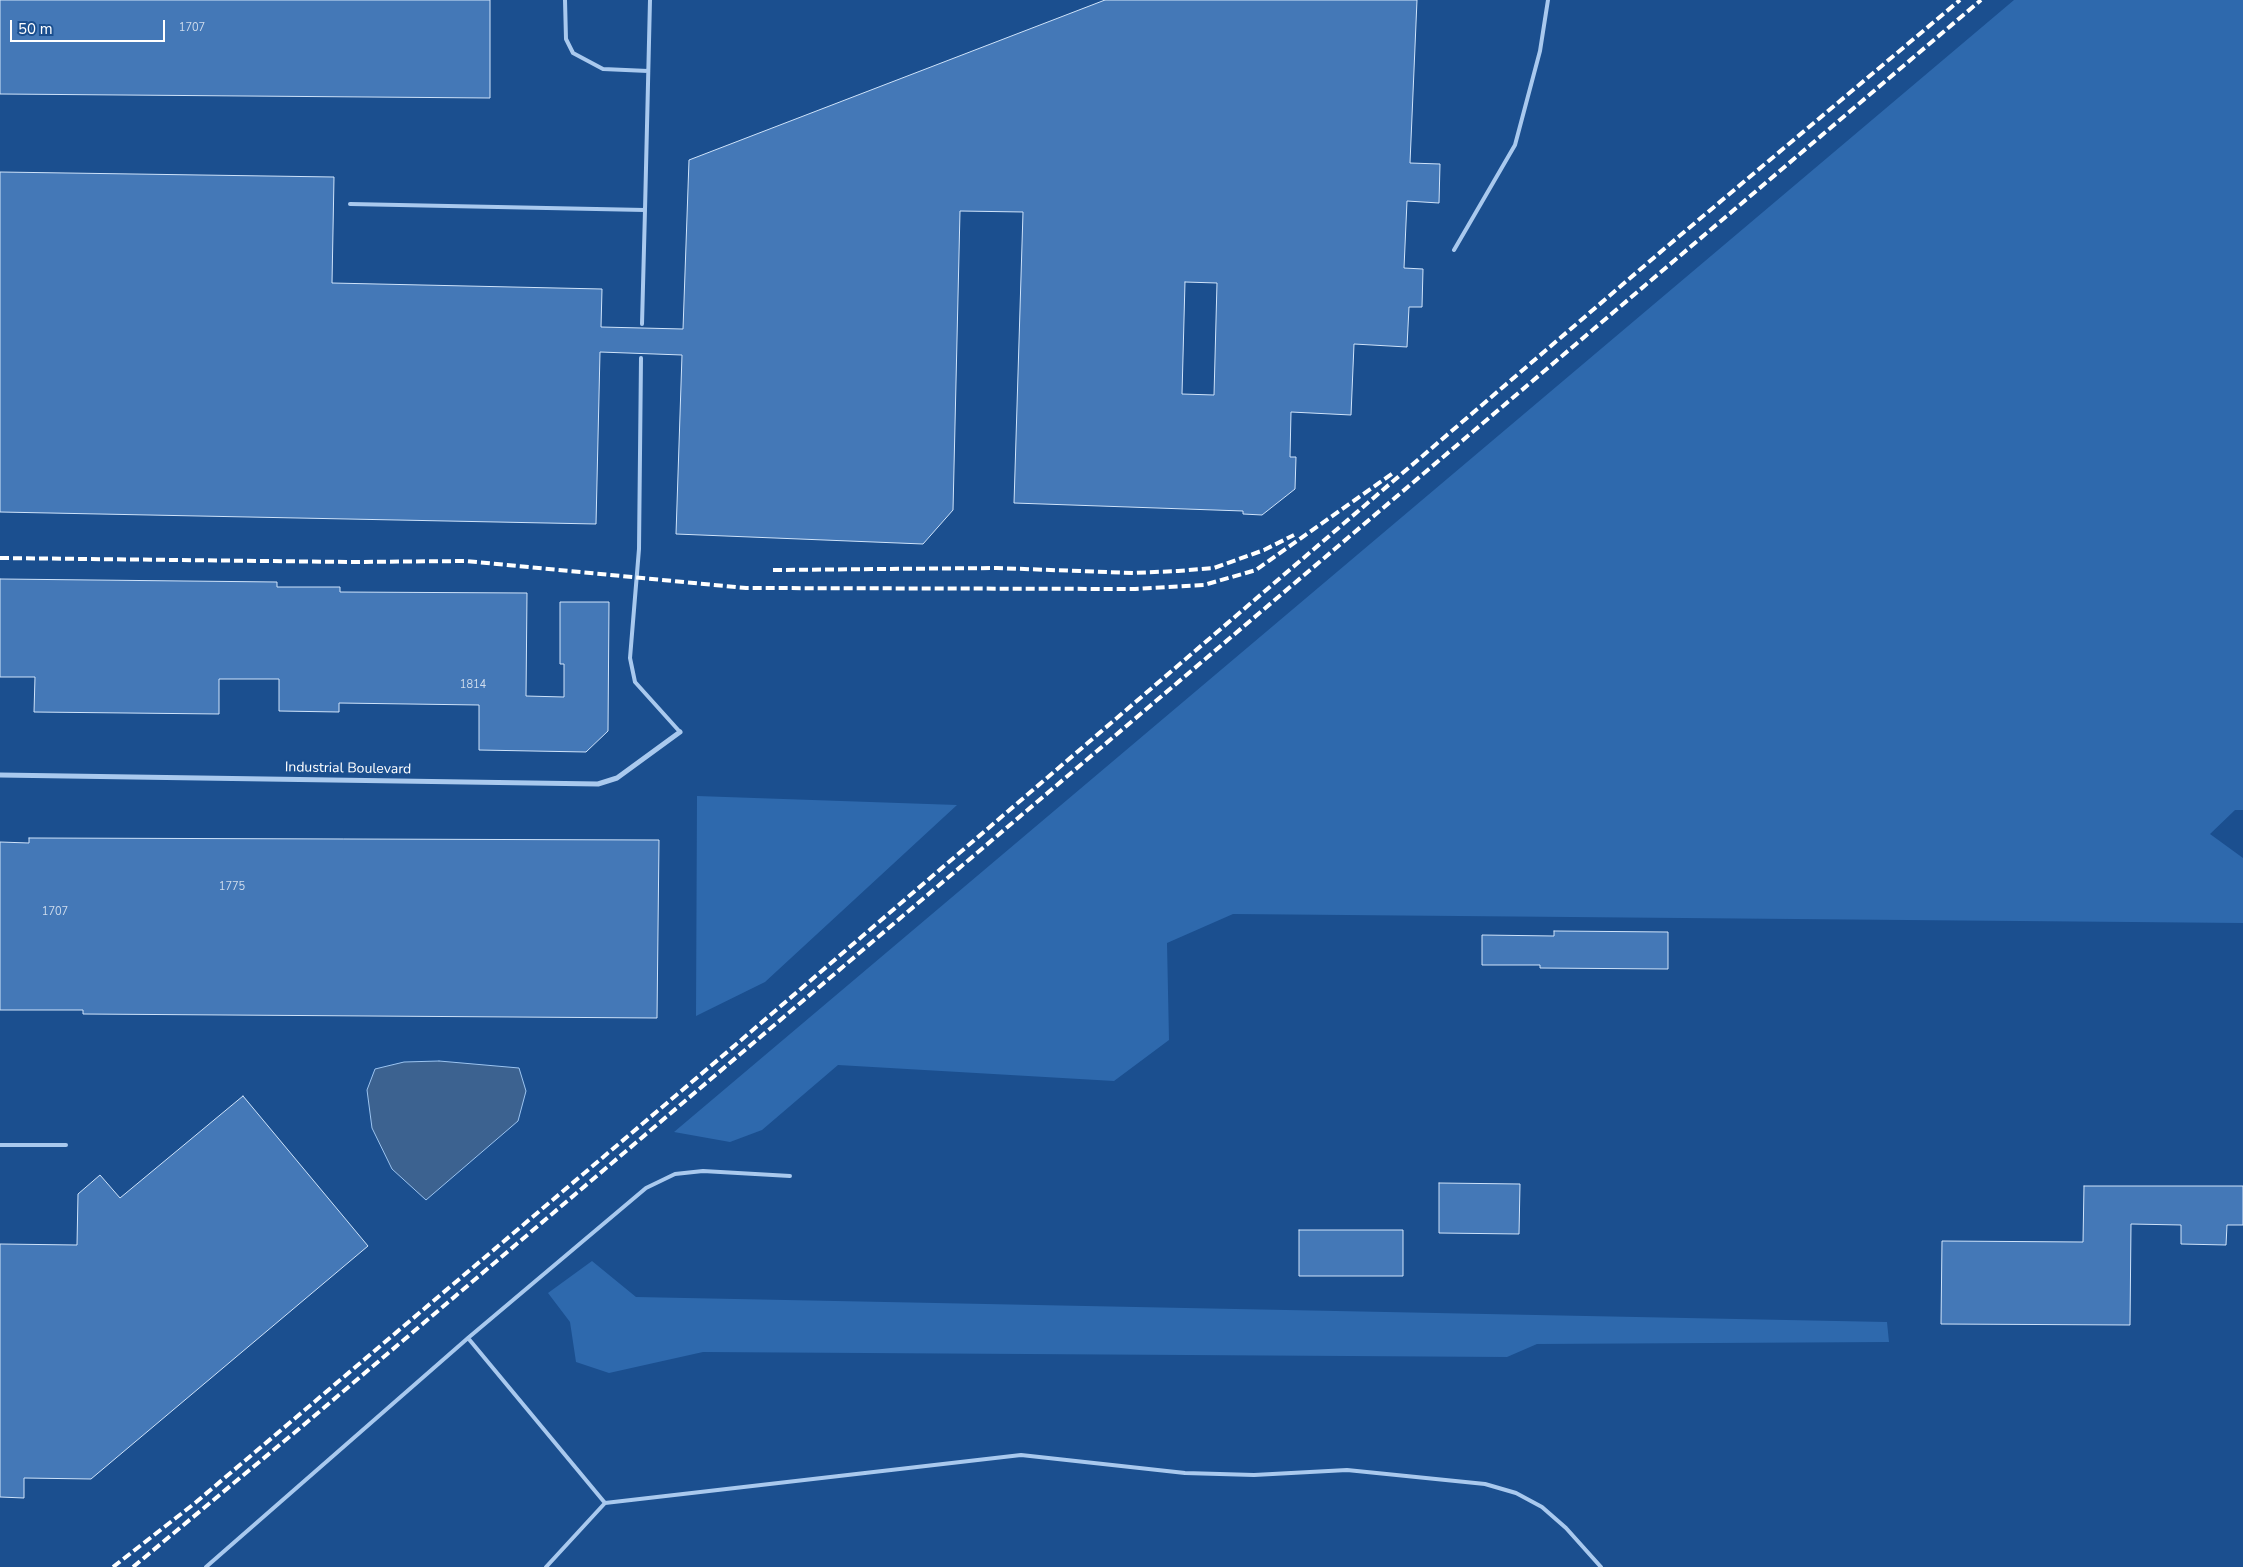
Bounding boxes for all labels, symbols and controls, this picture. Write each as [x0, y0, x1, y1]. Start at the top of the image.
scale bar [12, 10, 168, 42]
text: 50 m [18, 19, 53, 39]
house number: 1707 [179, 21, 205, 35]
house number: 1814 [460, 678, 486, 692]
street label: Industrial Boulevard [285, 759, 411, 779]
house number: 1775 [219, 880, 245, 894]
house number: 1707 [42, 905, 68, 919]

